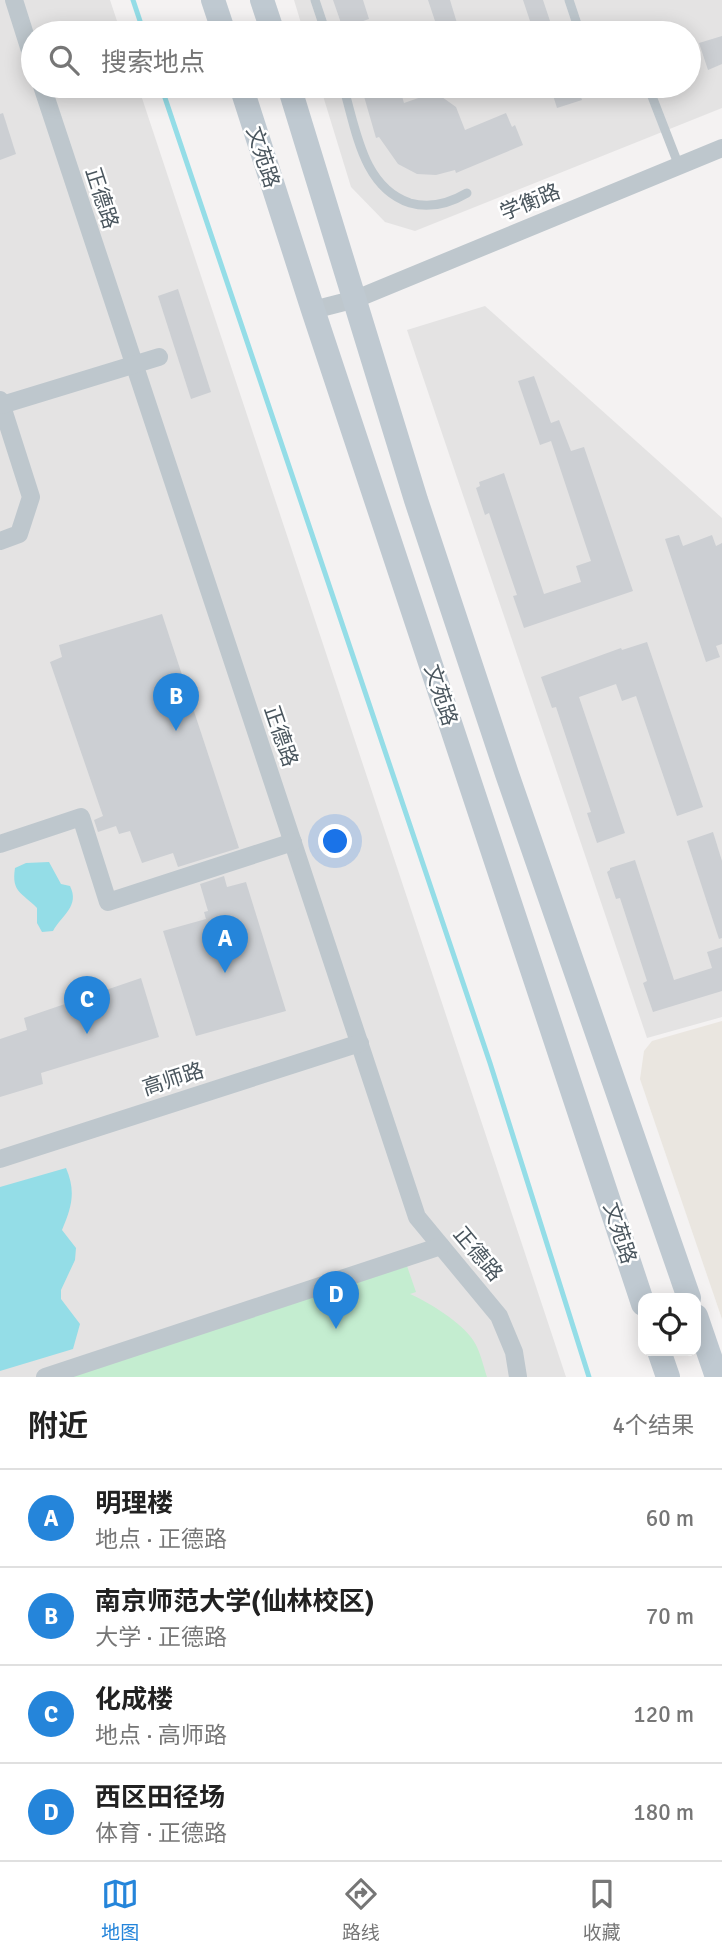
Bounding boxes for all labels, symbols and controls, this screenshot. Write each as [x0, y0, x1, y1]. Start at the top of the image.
search box [21, 21, 701, 98]
icon: search [45, 41, 83, 79]
text: 搜索地点 [101, 47, 205, 79]
street label: 文苑路 [241, 123, 285, 191]
street label: 正德路 [80, 164, 124, 232]
street label: 学衡路 [496, 178, 564, 226]
street label: 文苑路 [419, 661, 463, 729]
pin: B [153, 673, 199, 731]
street label: 正德路 [258, 702, 304, 770]
your location [318, 824, 352, 858]
pin: A [202, 915, 248, 973]
pin: C [64, 976, 110, 1034]
street label: 高师路 [139, 1057, 207, 1101]
street label: 文苑路 [598, 1199, 642, 1267]
street label: 正德路 [448, 1222, 508, 1286]
pin: D [313, 1271, 359, 1329]
map controls [638, 1293, 701, 1356]
button: locate [638, 1293, 701, 1356]
text: 附近 [28, 1408, 88, 1445]
text: 4个结果 [613, 1411, 694, 1440]
text: 明理楼 [95, 1488, 173, 1520]
text: A [44, 1504, 58, 1533]
text: 60 m [646, 1504, 694, 1533]
text: 地点 · 正德路 [95, 1525, 227, 1554]
text: 南京师范大学(仙林校区) [95, 1586, 375, 1618]
text: B [44, 1602, 58, 1631]
text: 70 m [646, 1602, 694, 1631]
text: 大学 · 正德路 [95, 1623, 227, 1652]
text: 化成楼 [95, 1684, 173, 1716]
text: C [44, 1700, 58, 1729]
text: 120 m [633, 1700, 694, 1729]
text: 地点 · 高师路 [95, 1721, 227, 1750]
text: 西区田径场 [95, 1782, 225, 1814]
text: D [43, 1798, 59, 1827]
text: 180 m [633, 1798, 694, 1827]
text: 体育 · 正德路 [95, 1819, 227, 1848]
tab: 地图 [101, 1875, 139, 1945]
tab: 路线 [342, 1875, 380, 1945]
tab: 收藏 [583, 1875, 621, 1945]

